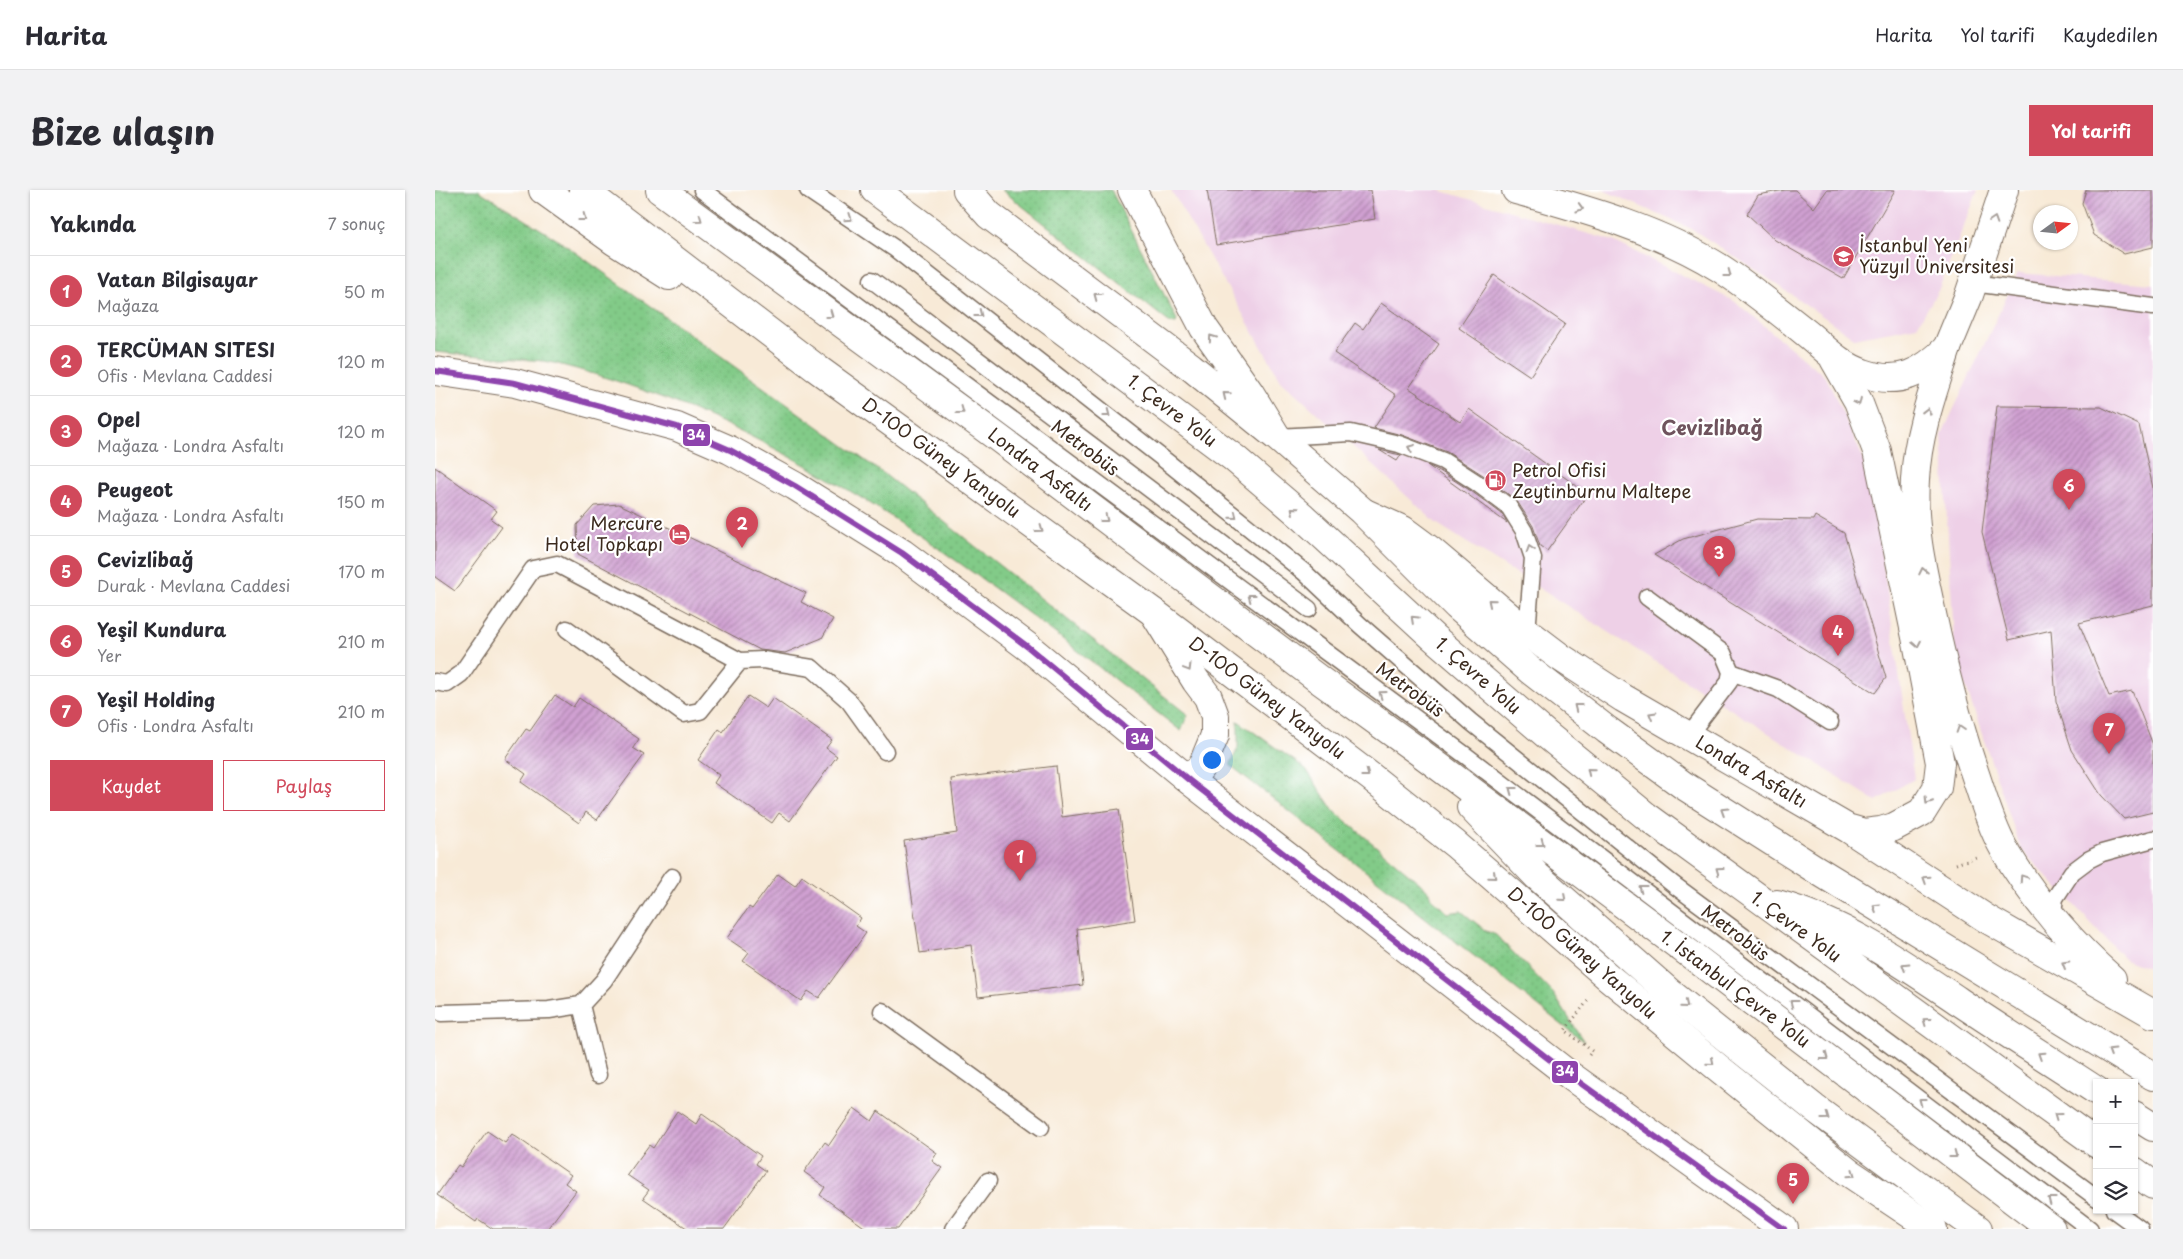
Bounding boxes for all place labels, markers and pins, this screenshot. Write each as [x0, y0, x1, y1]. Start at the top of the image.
place label: İstanbul Yeni Yüzyıl Üniversitesi [1859, 231, 2014, 279]
school or university icon: İstanbul Yeni Yüzyıl Üniversitesi [1831, 244, 1855, 268]
place label: Petrol Ofisi Zeytinburnu Maltepe [1512, 456, 1691, 504]
fuel station icon: Petrol Ofisi Zeytinburnu Maltepe [1484, 469, 1508, 493]
pin: 6 [2053, 469, 2085, 510]
pin: 2 [726, 507, 758, 548]
place label: Mercure Hotel Topkapı [545, 509, 663, 557]
hotel icon: Mercure Hotel Topkapı [667, 522, 691, 546]
pin: 3 [1703, 536, 1735, 577]
pin: 4 [1822, 615, 1854, 656]
pin: 7 [2093, 713, 2125, 754]
pin: 1 [1004, 840, 1036, 881]
pin: 5 [1777, 1163, 1809, 1204]

